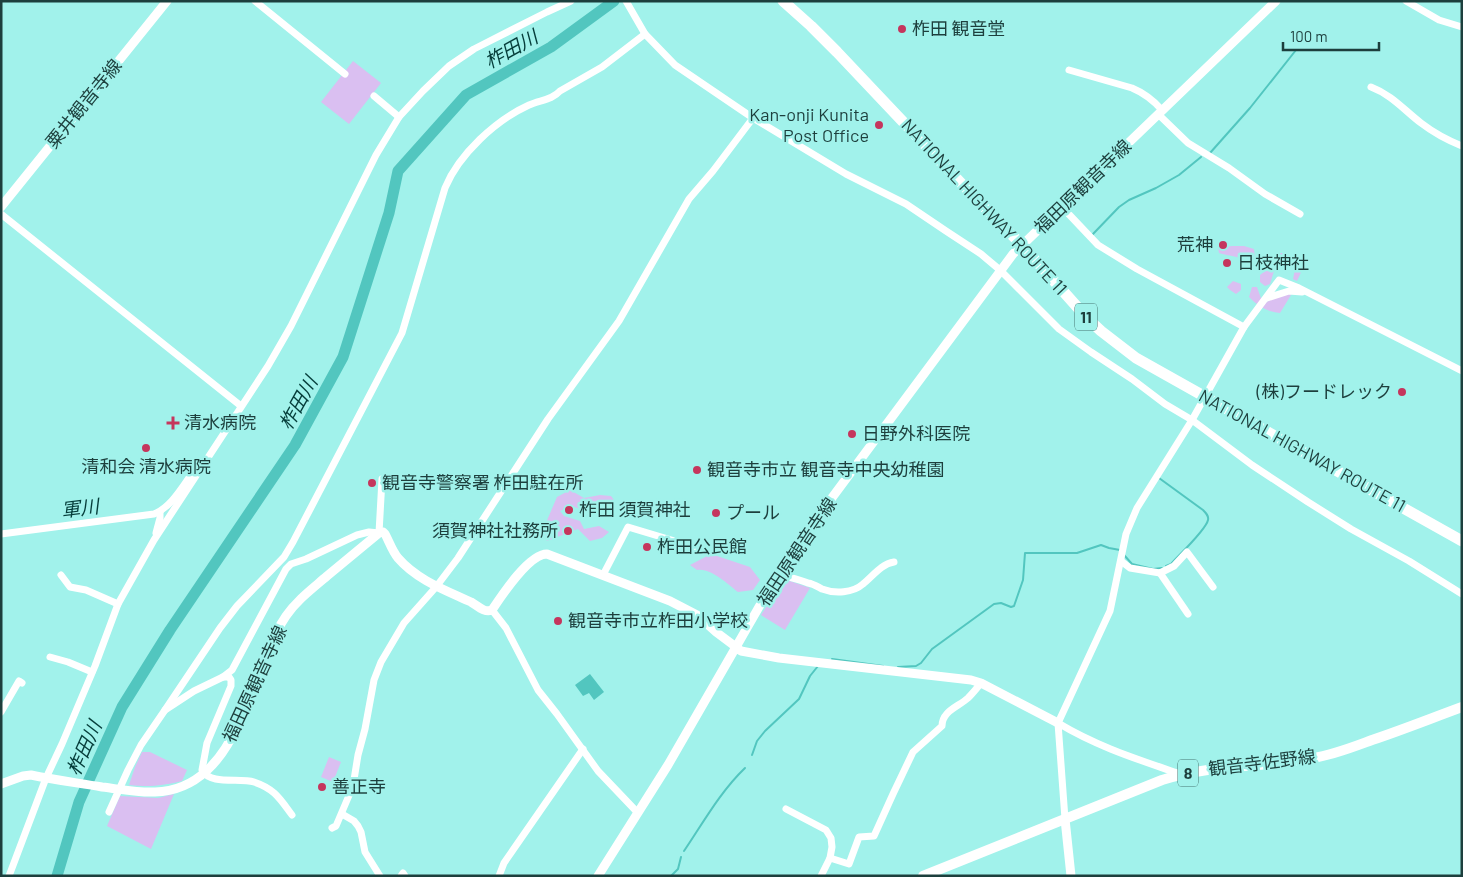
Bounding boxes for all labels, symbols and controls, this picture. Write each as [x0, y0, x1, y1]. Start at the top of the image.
place label: 柞田 観音堂 [912, 17, 1006, 39]
scale bar [1283, 20, 1379, 52]
marker: 柞田 観音堂 [896, 23, 908, 35]
water label: 柞田川 [480, 24, 543, 72]
text: 100 m [1290, 27, 1328, 45]
street label: 粟井観音寺線 [41, 54, 126, 152]
place label: Kan-onji Kunita Post Office [749, 103, 869, 146]
street label: NATIONAL HIGHWAY ROUTE 11 [897, 114, 1072, 299]
marker: Kan-onji Kunita Post Office [873, 119, 885, 131]
street label: 福田原観音寺線 [1029, 135, 1135, 238]
place label: 荒神 [1177, 233, 1213, 255]
marker: 荒神 [1217, 239, 1229, 251]
place label: 日枝神社 [1237, 251, 1309, 273]
marker: 日枝神社 [1221, 257, 1233, 269]
road number: 11 [1075, 304, 1097, 330]
water label: 柞田川 [274, 371, 322, 433]
place label: (株)フードレック [1256, 380, 1392, 402]
street label: NATIONAL HIGHWAY ROUTE 11 [1195, 384, 1410, 516]
marker: (株)フードレック [1396, 386, 1408, 398]
place label: 清水病院 [184, 411, 256, 433]
marker: 清水病院 [166, 416, 180, 430]
place label: 日野外科医院 [862, 422, 970, 444]
marker: 日野外科医院 [846, 428, 858, 440]
marker: 清和会 清水病院 [140, 442, 152, 454]
place label: 清和会 清水病院 [81, 455, 211, 477]
place label: 観音寺市立 観音寺中央幼稚園 [707, 458, 945, 480]
marker: 観音寺市立 観音寺中央幼稚園 [691, 464, 703, 476]
place label: 観音寺警察署 柞田駐在所 [382, 471, 584, 493]
marker: 観音寺警察署 柞田駐在所 [366, 477, 378, 489]
street label: 福田原観音寺線 [752, 493, 841, 610]
water label: 軍川 [60, 494, 102, 521]
place label: 柞田 須賀神社 [579, 498, 691, 520]
place label: プール [726, 501, 780, 523]
marker: 柞田 須賀神社 [563, 504, 575, 516]
marker: プール [710, 507, 722, 519]
place label: 須賀神社社務所 [432, 519, 558, 541]
marker: 須賀神社社務所 [562, 525, 574, 537]
place label: 柞田公民館 [657, 535, 747, 557]
marker: 柞田公民館 [641, 541, 653, 553]
place label: 観音寺市立柞田小学校 [568, 609, 748, 631]
marker: 観音寺市立柞田小学校 [552, 615, 564, 627]
street label: 福田原観音寺線 [217, 622, 291, 745]
water label: 柞田川 [61, 715, 106, 779]
street label: 観音寺佐野線 [1207, 745, 1317, 780]
road number: 8 [1178, 760, 1198, 786]
place label: 善正寺 [332, 775, 386, 797]
marker: 善正寺 [316, 781, 328, 793]

